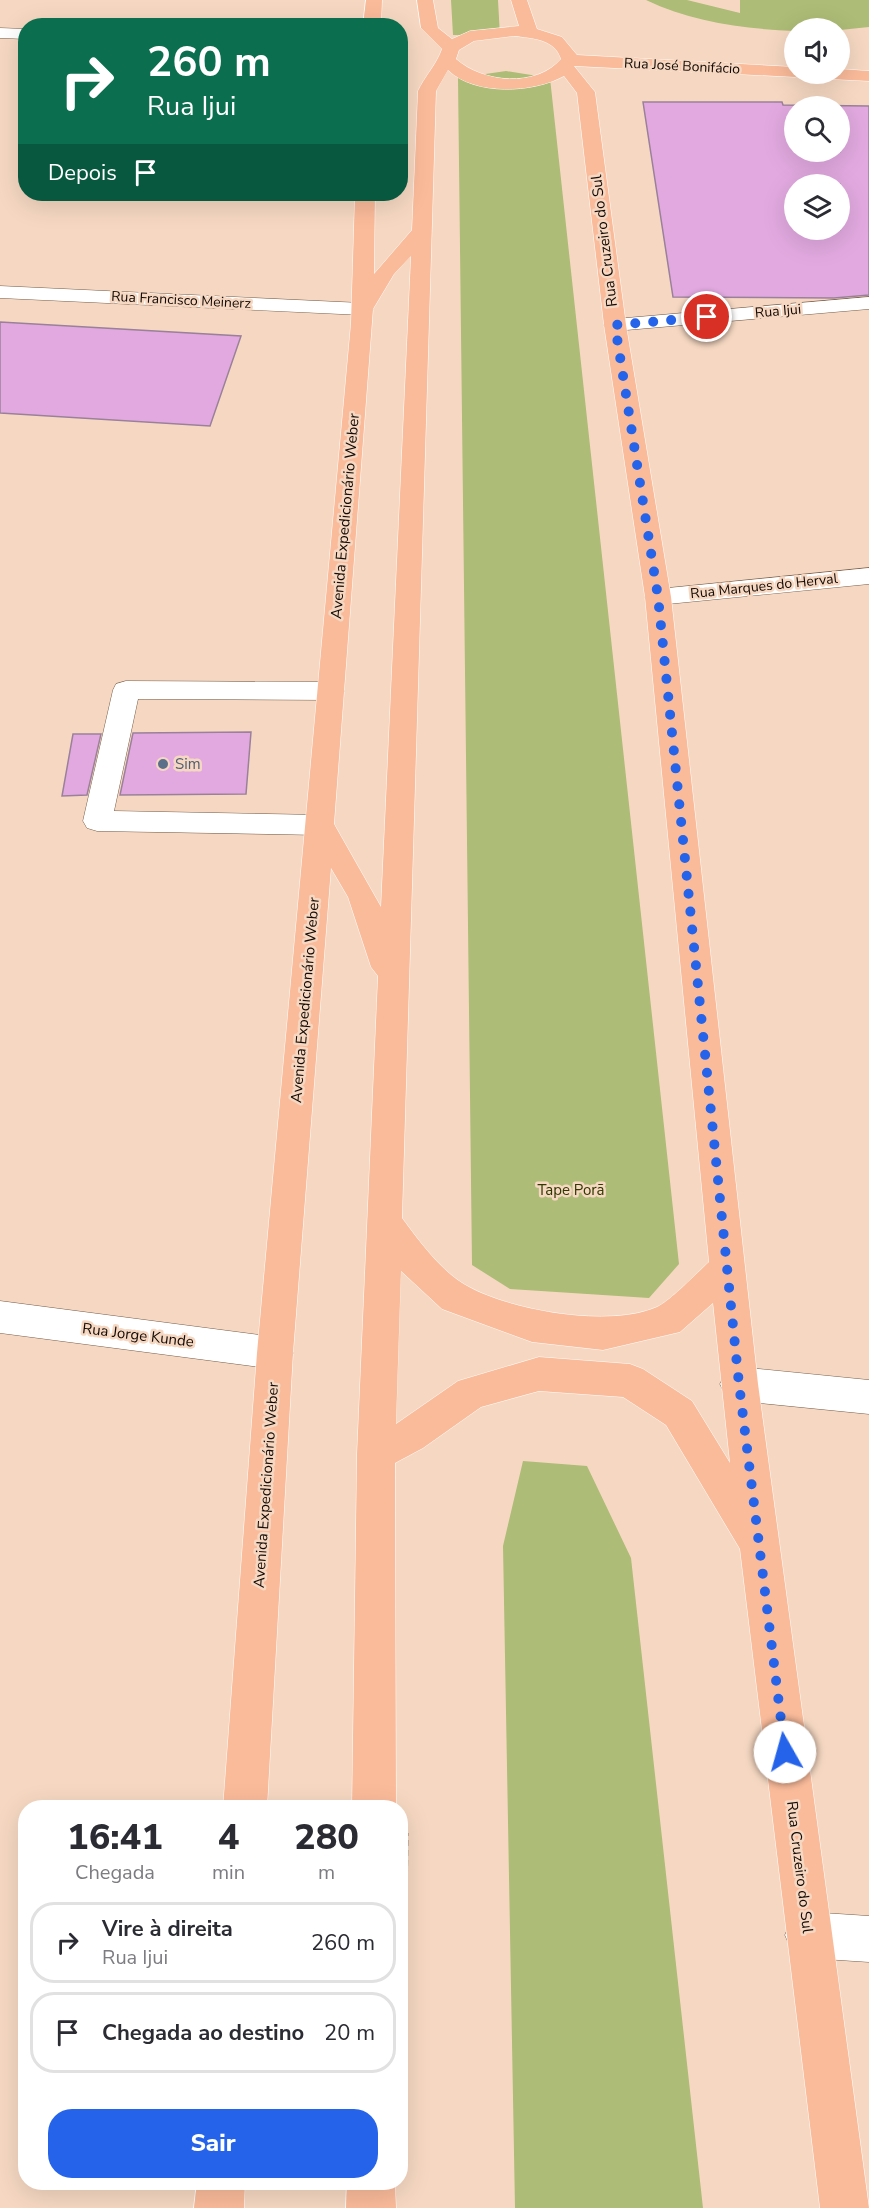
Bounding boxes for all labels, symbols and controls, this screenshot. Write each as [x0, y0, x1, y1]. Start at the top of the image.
map controls [784, 18, 850, 240]
button: sound [784, 18, 850, 84]
text: 260 m [147, 34, 271, 91]
icon: right [48, 42, 126, 120]
street label: Rua José Bonifácio [623, 53, 741, 79]
text: Rua Ijui [147, 88, 236, 125]
button: search [784, 96, 850, 162]
icon: arrive [129, 156, 162, 189]
text: Depois [48, 158, 117, 188]
street label: Rua Cruzeiro do Sul [586, 173, 622, 308]
button: layers [784, 174, 850, 240]
street label: Rua Francisco Meinerz [111, 287, 252, 313]
pin [681, 291, 732, 342]
icon: arrive [690, 300, 723, 333]
street label: Rua Ijui [754, 300, 802, 322]
street label: Avenida Expedicionário Weber [326, 412, 364, 620]
street label: Rua Marques do Herval [689, 569, 839, 603]
place label: Sim [175, 754, 201, 774]
marker: Sim [156, 757, 170, 771]
street label: Avenida Expedicionário Weber [286, 896, 324, 1104]
park label: Tape Porã [537, 1180, 605, 1200]
street label: Rua Jorge Kunde [81, 1318, 195, 1352]
street label: Avenida Expedicionário Weber [249, 1381, 283, 1589]
position arrow [753, 1720, 817, 1784]
street label: Rua Cruzeiro do Sul [782, 1800, 818, 1935]
text: 16:41 [67, 1813, 163, 1862]
text: 4 [218, 1813, 239, 1862]
text: 280 [294, 1813, 359, 1862]
text: Chegada [75, 1859, 155, 1886]
text: min [212, 1859, 245, 1886]
text: m [318, 1859, 335, 1886]
text: Vire à direita [102, 1914, 233, 1944]
icon: right [51, 1926, 84, 1959]
text: 260 m [311, 1928, 375, 1958]
text: Rua Ijui [102, 1944, 168, 1971]
icon: arrive [51, 2016, 84, 2049]
text: Chegada ao destino [102, 2018, 304, 2048]
text: 20 m [324, 2018, 375, 2048]
button: Sair [48, 2109, 378, 2178]

